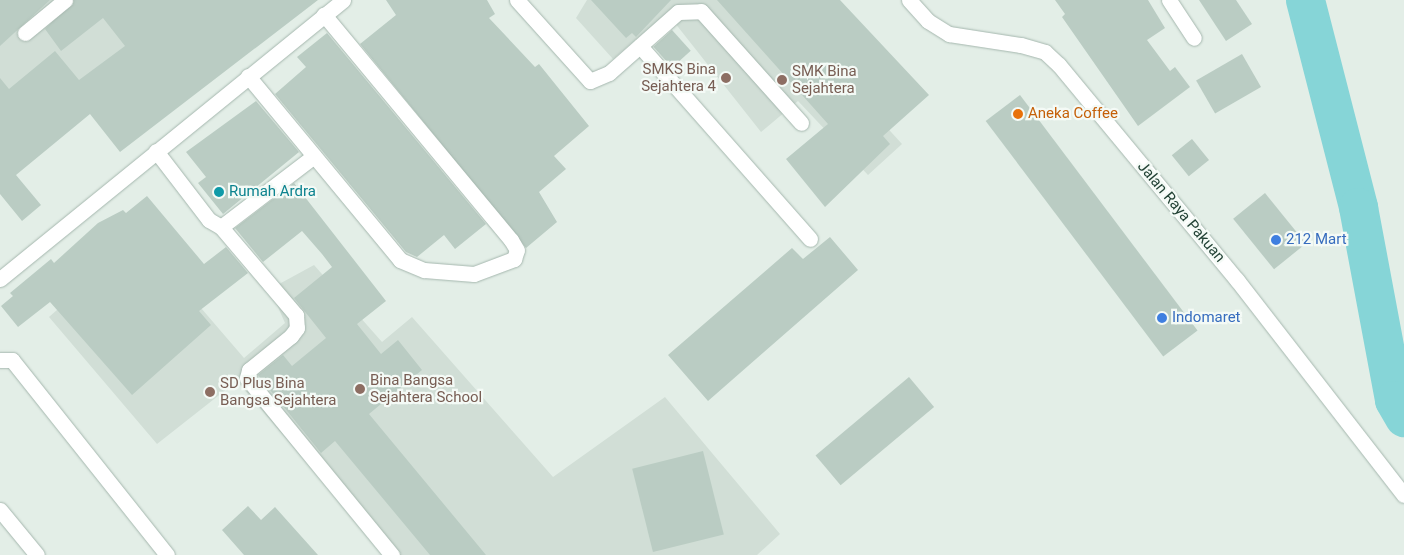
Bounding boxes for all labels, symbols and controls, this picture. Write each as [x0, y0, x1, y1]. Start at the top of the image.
place label: SMKS Bina Sejahtera 4 [641, 60, 716, 95]
place label: SMK Bina Sejahtera [792, 62, 857, 97]
marker: SMKS Bina Sejahtera 4 [720, 72, 732, 84]
marker: SMK Bina Sejahtera [776, 74, 788, 86]
place label: Aneka Coffee [1028, 105, 1118, 123]
marker: Aneka Coffee [1012, 108, 1024, 120]
street label: Jalan Raya Pakuan [1134, 158, 1228, 266]
place label: Rumah Ardra [229, 183, 316, 201]
marker: Rumah Ardra [213, 186, 225, 198]
place label: 212 Mart [1286, 231, 1347, 249]
marker: 212 Mart [1270, 234, 1282, 246]
place label: Indomaret [1172, 309, 1240, 327]
marker: Indomaret [1156, 312, 1168, 324]
place label: Bina Bangsa Sejahtera School [370, 371, 482, 406]
place label: SD Plus Bina Bangsa Sejahtera [220, 374, 337, 409]
marker: Bina Bangsa Sejahtera School [354, 383, 366, 395]
marker: SD Plus Bina Bangsa Sejahtera [204, 386, 216, 398]

